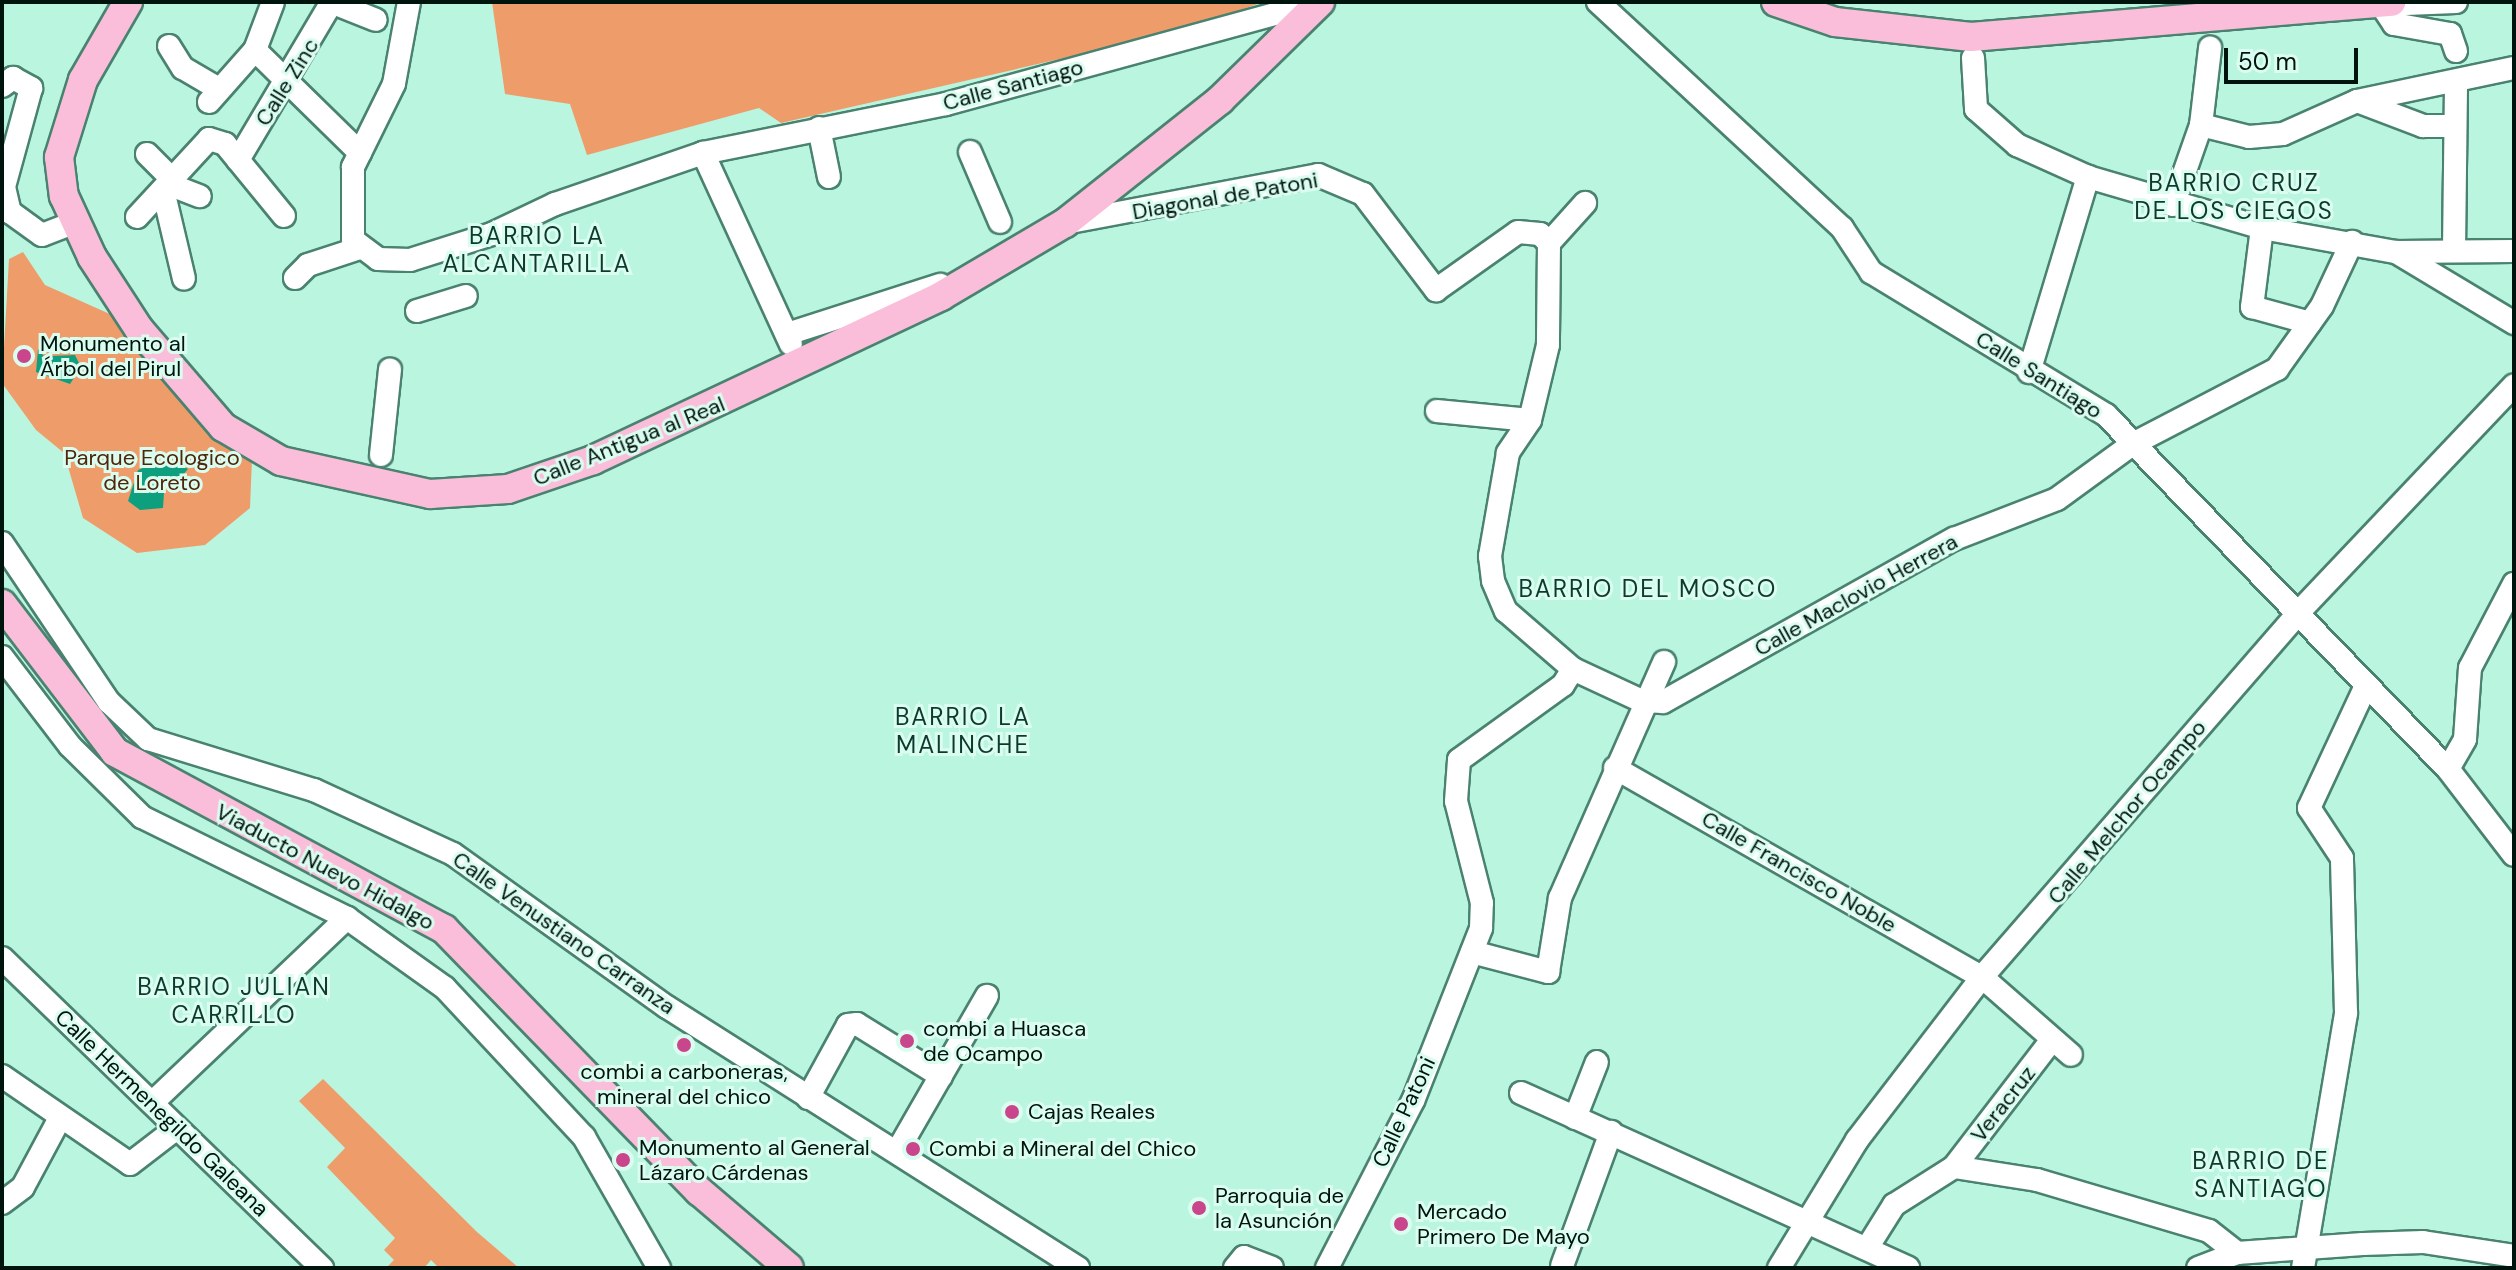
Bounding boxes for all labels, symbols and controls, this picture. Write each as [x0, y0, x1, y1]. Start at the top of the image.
scale bar [2228, 32, 2362, 82]
street label: Calle Zinc [250, 33, 324, 131]
text: 50 m [2238, 46, 2297, 77]
street label: Calle Santiago [940, 54, 1086, 116]
street label: Diagonal de Patoni [1130, 167, 1320, 225]
district label: BARRIO CRUZ DE LOS CIEGOS [2134, 169, 2334, 225]
district label: BARRIO LA ALCANTARILLA [443, 222, 631, 278]
street label: Calle Santiago [1971, 326, 2107, 424]
place label: Monumento al Árbol del Pirul [40, 330, 186, 382]
marker: Monumento al Árbol del Pirul [15, 347, 33, 365]
street label: Calle Antigua al Real [529, 391, 729, 491]
park label: Parque Ecologico de Loreto [64, 444, 240, 496]
street label: Calle Maclovio Herrera [1750, 528, 1962, 662]
district label: BARRIO DEL MOSCO [1519, 575, 1777, 603]
district label: BARRIO LA MALINCHE [895, 703, 1031, 759]
street label: Calle Melchor Ocampo [2042, 715, 2212, 909]
street label: Viaducto Nuevo Hidalgo [211, 798, 439, 936]
street label: Calle Francisco Noble [1697, 806, 1901, 938]
street label: Calle Venustiano Carranza [448, 846, 680, 1020]
district label: BARRIO JULIAN CARRILLO [137, 973, 331, 1029]
street label: Calle Hermenegildo Galeana [50, 1004, 274, 1222]
place label: combi a Huasca de Ocampo [923, 1015, 1086, 1066]
marker: combi a Huasca de Ocampo [898, 1032, 916, 1050]
marker: combi a carboneras, mineral del chico [675, 1036, 693, 1054]
street label: Calle Patoni [1367, 1052, 1441, 1172]
place label: combi a carboneras, mineral del chico [580, 1058, 788, 1110]
street label: Veracruz [1965, 1061, 2041, 1147]
place label: Cajas Reales [1028, 1099, 1155, 1125]
marker: Cajas Reales [1003, 1103, 1021, 1121]
place label: Monumento al General Lázaro Cárdenas [639, 1134, 870, 1186]
place label: Combi a Mineral del Chico [929, 1136, 1196, 1162]
marker: Combi a Mineral del Chico [904, 1140, 922, 1158]
district label: BARRIO DE SANTIAGO [2192, 1147, 2330, 1203]
marker: Monumento al General Lázaro Cárdenas [614, 1151, 632, 1169]
place label: Parroquia de la Asunción [1215, 1182, 1344, 1234]
place label: Mercado Primero De Mayo [1417, 1198, 1590, 1250]
marker: Parroquia de la Asunción [1190, 1199, 1208, 1217]
marker: Mercado Primero De Mayo [1392, 1215, 1410, 1233]

